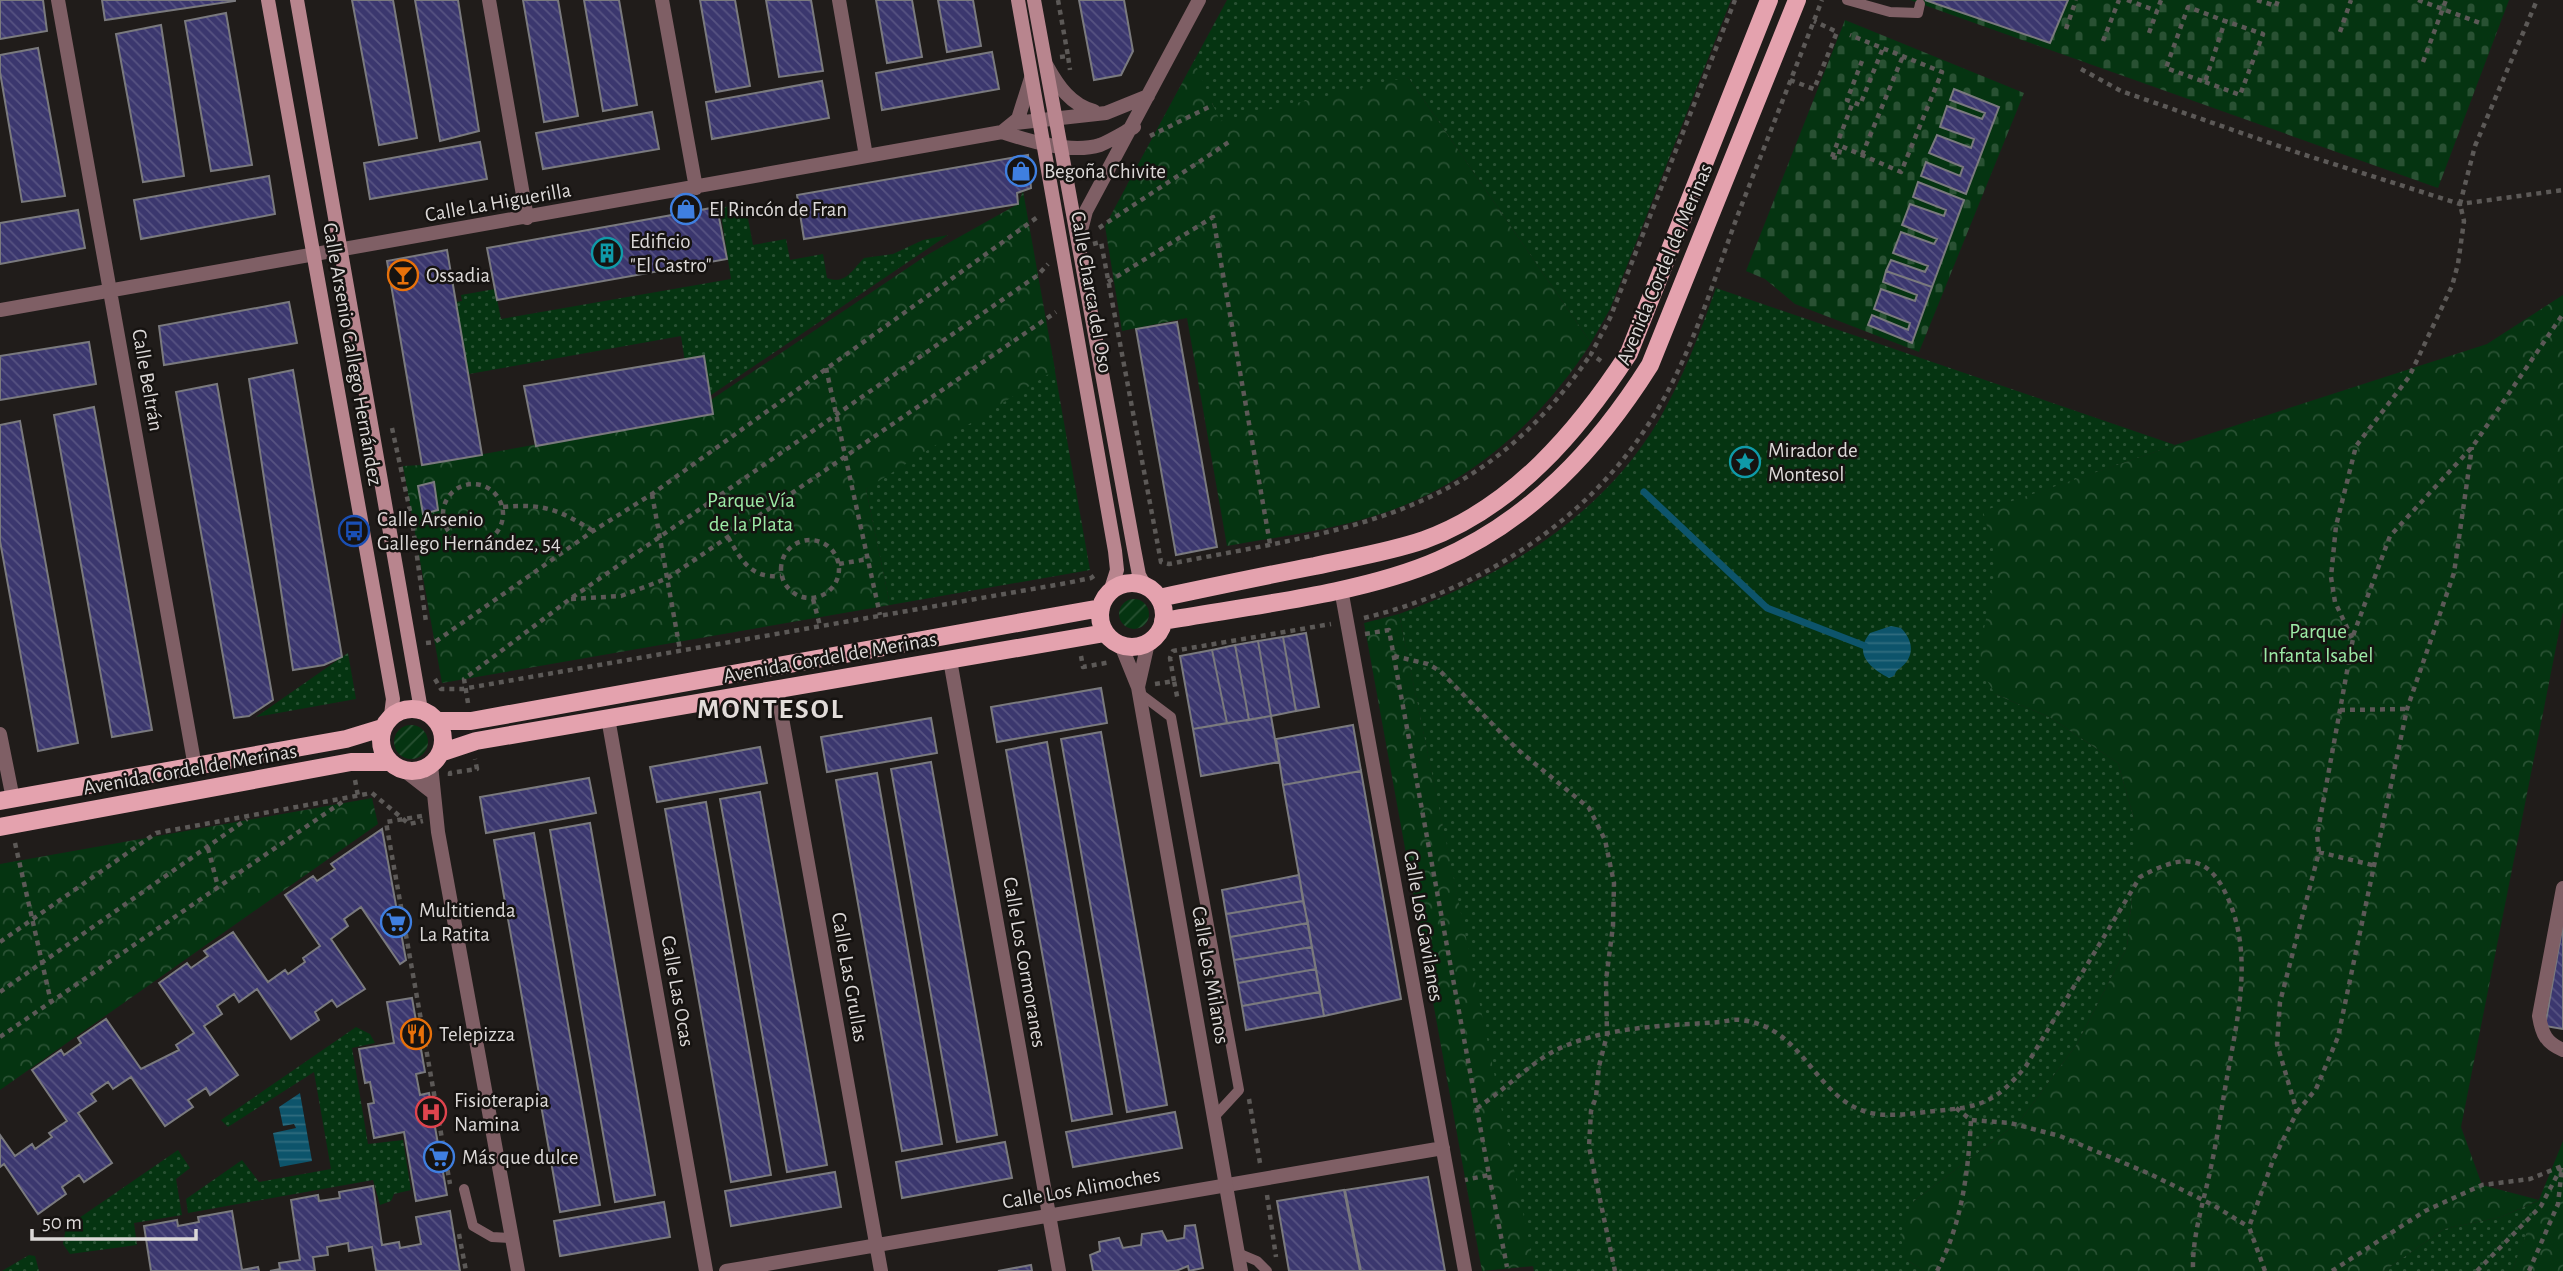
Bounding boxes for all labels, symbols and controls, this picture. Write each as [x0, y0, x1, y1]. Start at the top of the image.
shop icon: Begoña Chivite [1004, 154, 1038, 188]
street label: Avenida Cordel de Merinas [1612, 160, 1716, 368]
place label: Begoña Chivite [1044, 161, 1166, 182]
street label: Calle La Higuerilla [423, 179, 573, 226]
shop icon: El Rincón de Fran [669, 192, 703, 226]
place label: El Rincón de Fran [709, 199, 847, 220]
street label: Calle Charca del Oso [1067, 210, 1116, 375]
street label: Calle Arsenio Gallego Hernández [319, 221, 386, 487]
place label: Edificio "El Castro" [630, 231, 712, 276]
building icon: Edificio "El Castro" [590, 236, 624, 270]
bar icon: Ossadia [386, 258, 420, 292]
place label: Ossadia [426, 265, 491, 286]
street label: Calle Beltrán [128, 327, 167, 433]
place label: Mirador de Montesol [1768, 440, 1858, 485]
place icon: Mirador de Montesol [1728, 445, 1762, 479]
park label: Parque Vía de la Plata [707, 490, 795, 535]
place label: Calle Arsenio Gallego Hernández, 54 [377, 509, 561, 554]
bus stop icon: Calle Arsenio Gallego Hernández, 54 [337, 514, 371, 548]
park label: Parque Infanta Isabel [2263, 621, 2373, 666]
street label: Avenida Cordel de Merinas [722, 628, 939, 687]
district label: MONTESOL [697, 696, 845, 724]
street label: Avenida Cordel de Merinas [82, 740, 299, 799]
street label: Calle Los Gavilanes [1400, 849, 1447, 1003]
street label: Calle Los Cormoranes [999, 875, 1050, 1049]
place label: Multitienda La Ratita [419, 900, 516, 945]
supermarket icon: Multitienda La Ratita [379, 905, 413, 939]
street label: Calle Los Milanos [1188, 905, 1233, 1046]
street label: Calle Las Grullas [828, 911, 871, 1044]
street label: Calle Las Ocas [657, 934, 698, 1048]
restaurant icon: Telepizza [399, 1017, 433, 1051]
place label: Telepizza [439, 1024, 516, 1045]
place label: Fisioterapia Namina [454, 1090, 549, 1135]
hospital icon: Fisioterapia Namina [414, 1095, 448, 1129]
supermarket icon: Más que dulce [422, 1140, 456, 1174]
place label: Más que dulce [462, 1147, 578, 1168]
street label: Calle Los Alimoches [1000, 1164, 1162, 1213]
scale bar [32, 1198, 196, 1242]
text: 50 m [42, 1212, 82, 1233]

